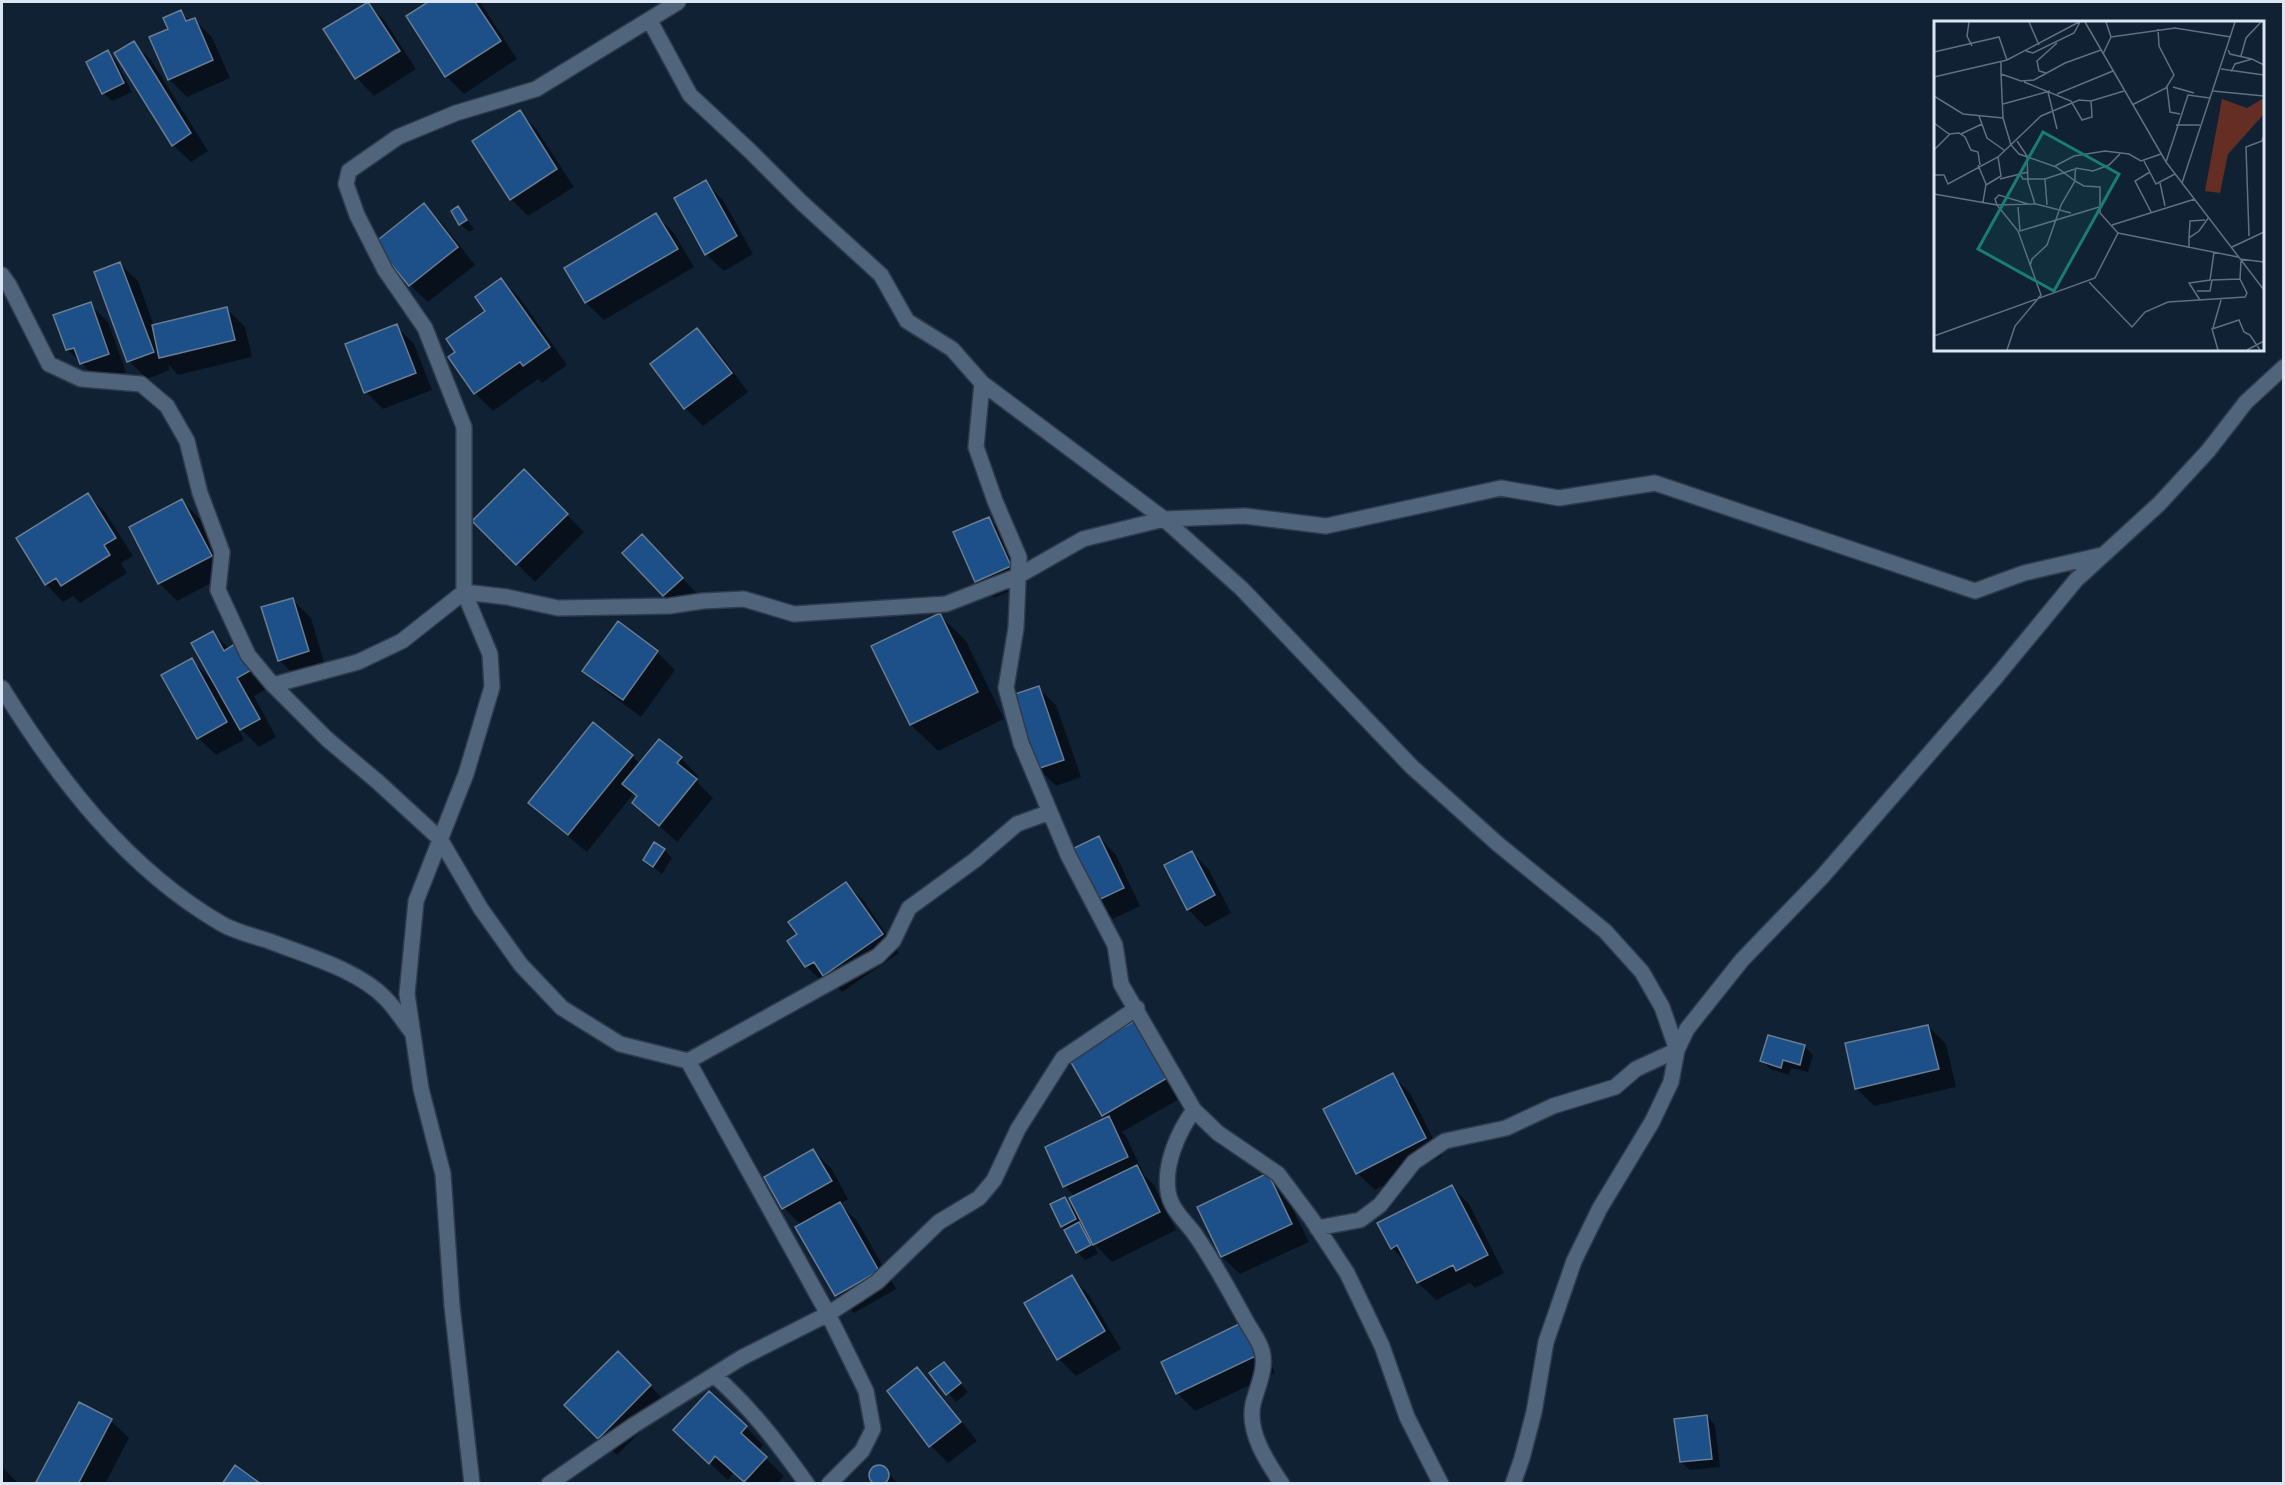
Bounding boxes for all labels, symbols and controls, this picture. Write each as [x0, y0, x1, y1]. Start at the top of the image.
inset map [1934, 21, 2264, 351]

